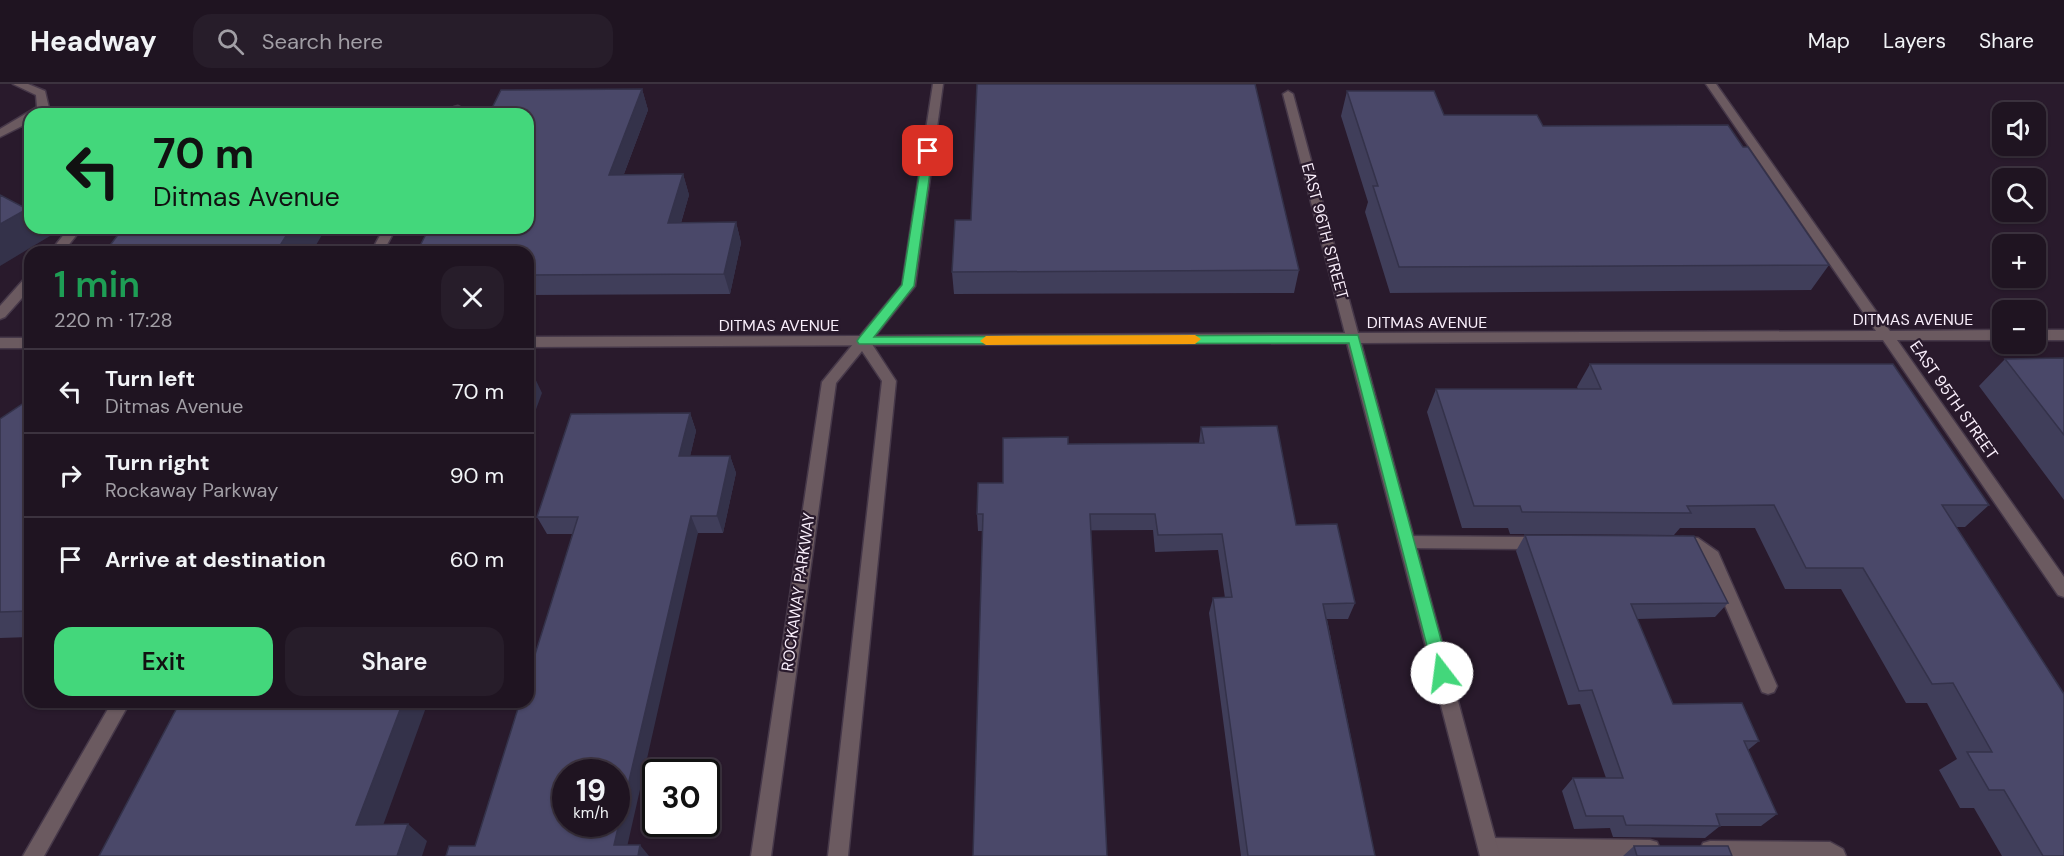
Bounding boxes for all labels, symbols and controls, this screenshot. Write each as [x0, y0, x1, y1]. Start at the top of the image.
search box [193, 14, 613, 68]
text: Headway [30, 23, 157, 60]
icon: search [214, 25, 247, 58]
text: Search here [262, 27, 383, 56]
text: Map [1808, 27, 1850, 55]
text: Layers [1883, 27, 1946, 55]
text: Share [1979, 27, 2034, 55]
map controls [1992, 102, 2046, 354]
button: sound [1992, 102, 2046, 156]
pin [902, 125, 953, 176]
text: 70 m [153, 126, 254, 181]
icon: left [54, 132, 132, 210]
icon: arrive [911, 134, 944, 167]
street label: EAST 96TH STREET [1297, 161, 1353, 301]
button: search [1992, 168, 2046, 222]
text: Ditmas Avenue [153, 179, 340, 214]
button: + [1992, 234, 2046, 288]
text: 1 min [54, 261, 140, 308]
button: close [441, 266, 504, 329]
button: − [1992, 300, 2046, 354]
text: 220 m · 17:28 [54, 307, 173, 333]
street label: DITMAS AVENUE [1853, 309, 1973, 330]
street label: DITMAS AVENUE [1367, 312, 1487, 333]
street label: DITMAS AVENUE [719, 315, 839, 336]
street label: EAST 95TH STREET [1905, 337, 2003, 463]
text: Turn left [105, 364, 195, 393]
icon: left [54, 375, 87, 408]
text: 70 m [452, 377, 504, 406]
text: Ditmas Avenue [105, 393, 243, 419]
text: Turn right [105, 448, 210, 477]
icon: right [54, 459, 87, 492]
text: 90 m [450, 461, 504, 490]
text: Rockaway Parkway [105, 477, 278, 503]
street label: ROCKAWAY PARKWAY [776, 511, 820, 673]
icon: arrive [54, 543, 87, 576]
text: Arrive at destination [105, 545, 326, 574]
text: 60 m [450, 545, 504, 574]
button: Exit [54, 627, 273, 696]
button: Share [285, 627, 504, 696]
position arrow [1410, 641, 1474, 705]
speed limit sign: 30 [642, 759, 720, 837]
text: 19 [576, 771, 606, 810]
text: km/h [573, 803, 609, 823]

